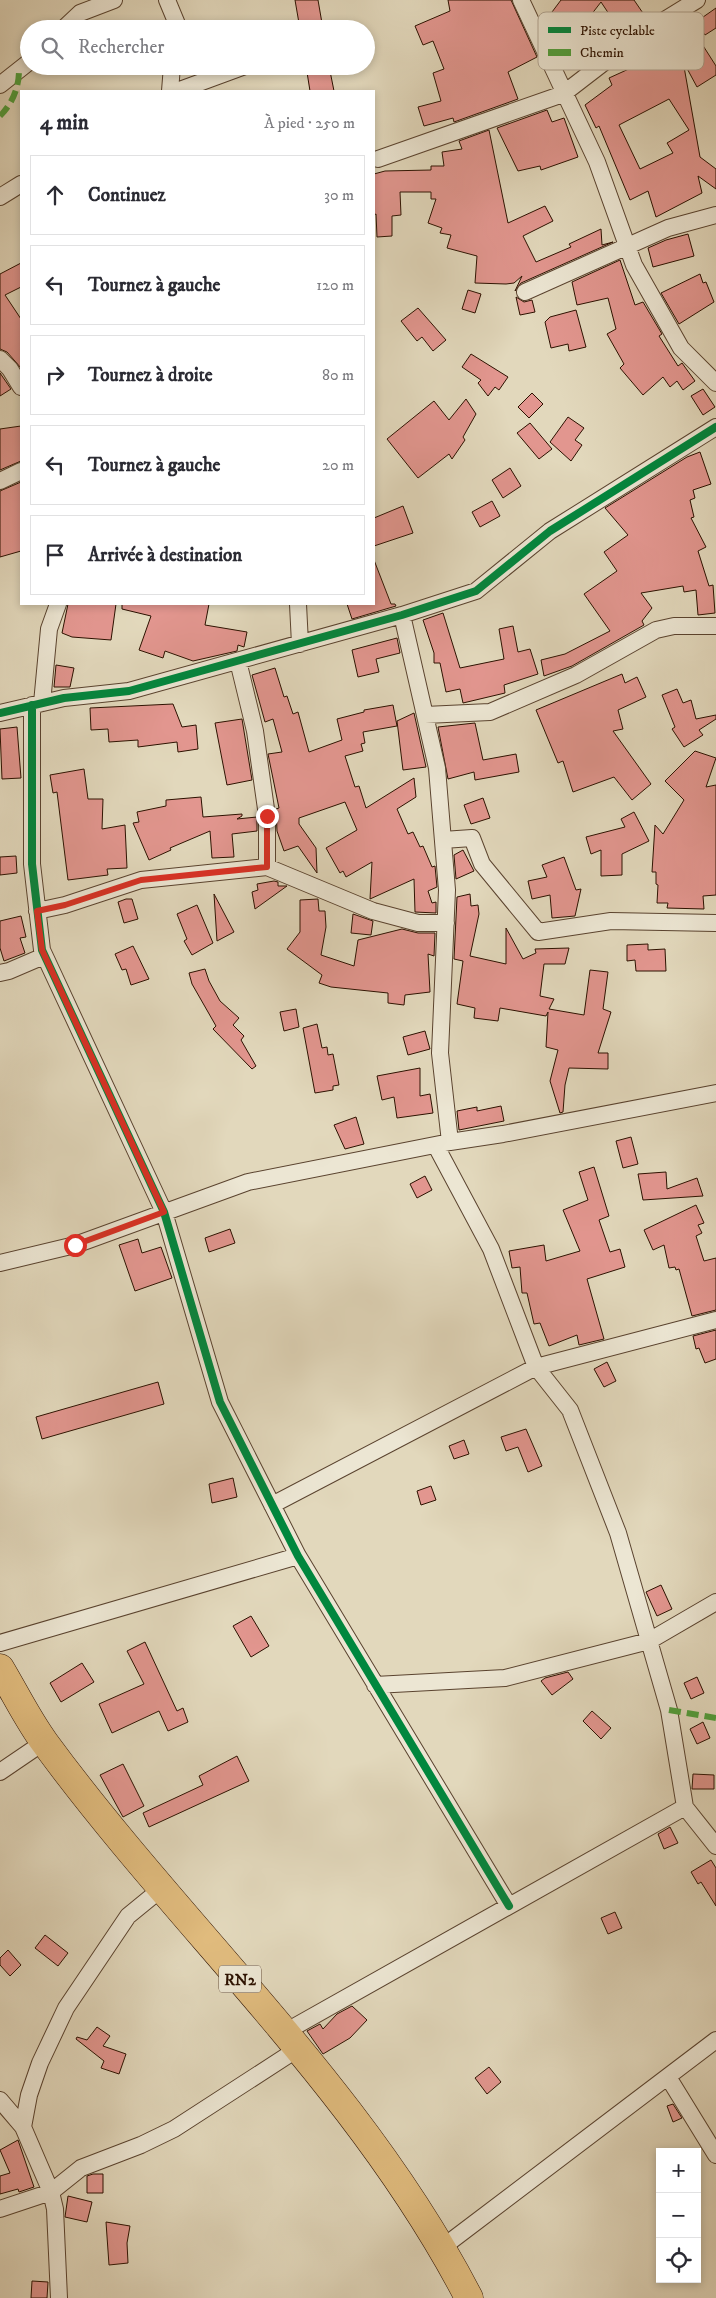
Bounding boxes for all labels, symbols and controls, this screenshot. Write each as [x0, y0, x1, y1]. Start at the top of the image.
legend [538, 12, 704, 70]
search box [20, 20, 375, 75]
text: Piste cyclable [580, 22, 655, 40]
icon: search [38, 34, 66, 62]
text: Rechercher [78, 36, 164, 59]
text: Chemin [580, 44, 625, 62]
text: 4 min [40, 110, 89, 136]
text: À pied · 250 m [264, 113, 355, 133]
icon: ahead [41, 181, 69, 209]
text: Continuez [88, 184, 166, 207]
text: 30 m [324, 185, 354, 205]
icon: left [41, 271, 69, 299]
text: Tournez à gauche [88, 274, 220, 297]
text: 120 m [316, 275, 354, 295]
icon: right [41, 361, 69, 389]
text: Tournez à droite [88, 364, 213, 387]
text: 80 m [322, 365, 354, 385]
icon: left [41, 451, 69, 479]
text: Tournez à gauche [88, 454, 220, 477]
text: 20 m [322, 455, 354, 475]
icon: arrive [41, 541, 69, 569]
text: Arrivée à destination [88, 544, 242, 567]
route end [256, 805, 279, 828]
route start [64, 1234, 87, 1257]
road number: RN2 [219, 1966, 261, 1992]
map controls [656, 2148, 701, 2283]
button: + [656, 2148, 701, 2193]
button: − [656, 2193, 701, 2238]
button: locate [656, 2238, 701, 2283]

